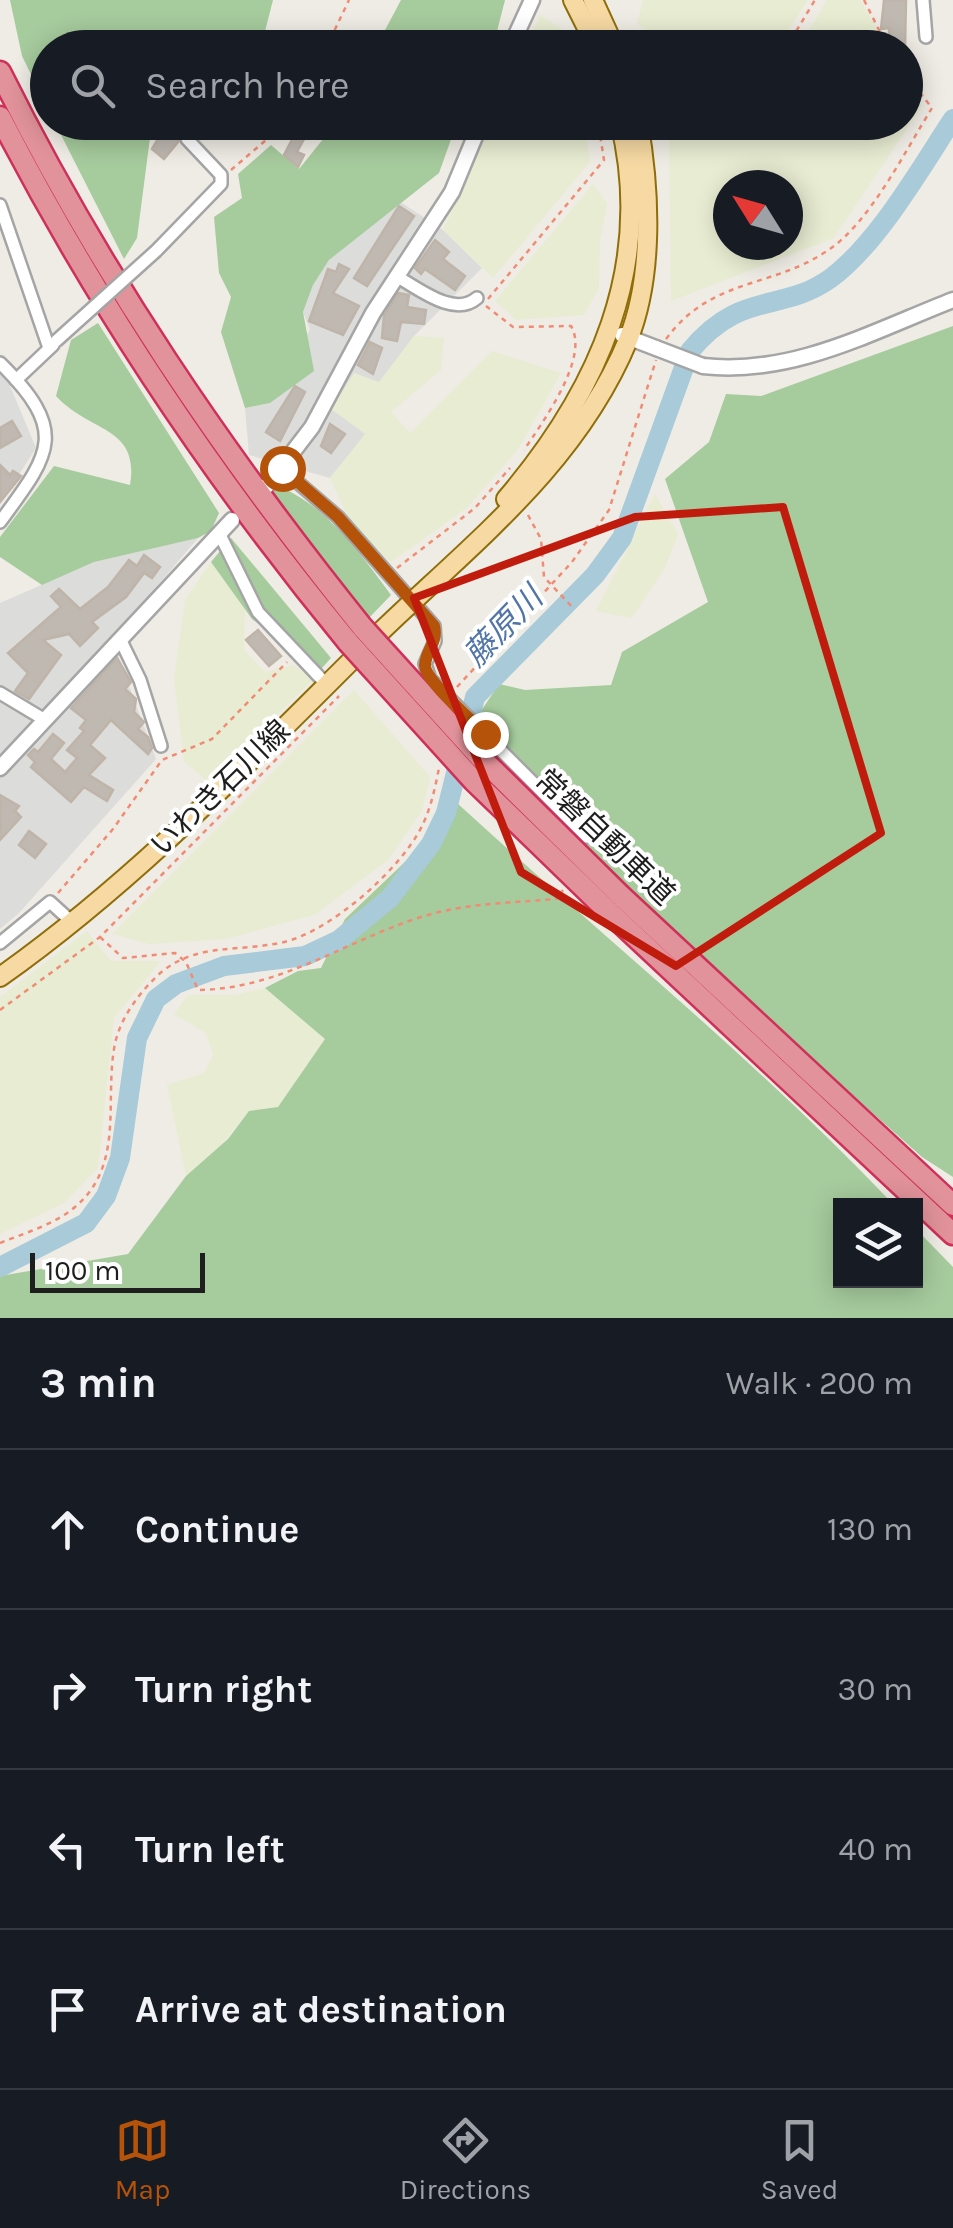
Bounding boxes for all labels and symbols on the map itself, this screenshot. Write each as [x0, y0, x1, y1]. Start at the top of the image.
north arrow [713, 170, 803, 260]
route start [260, 446, 306, 492]
water label: 藤原川 [457, 577, 552, 674]
route end [463, 712, 509, 758]
street label: いわき石川線 [143, 713, 297, 863]
street label: 常磐自動車道 [528, 762, 682, 912]
scale bar [30, 1248, 205, 1292]

